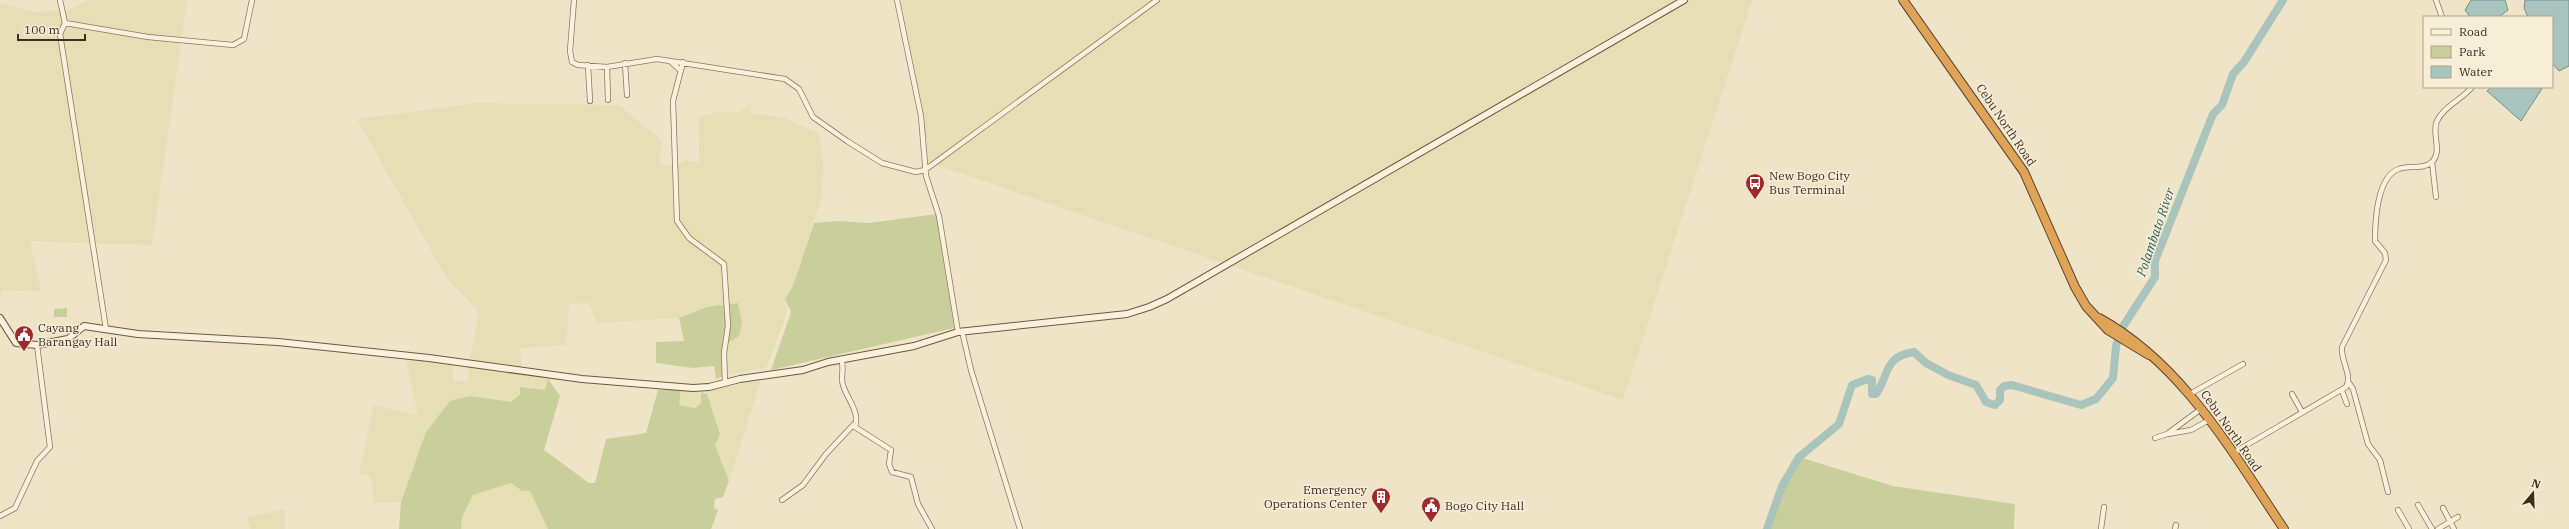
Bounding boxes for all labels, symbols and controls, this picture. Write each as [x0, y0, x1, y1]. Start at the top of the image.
scale bar [18, 16, 85, 42]
legend [2423, 16, 2553, 88]
text: 100 m [24, 22, 60, 37]
text: Road [2459, 24, 2488, 39]
text: Park [2459, 44, 2485, 59]
text: Water [2459, 64, 2493, 79]
street label: Cebu North Road [1973, 81, 2040, 169]
place label: New Bogo City Bus Terminal [1769, 168, 1850, 197]
bus stop icon: New Bogo City Bus Terminal [1744, 172, 1766, 200]
water label: Polambato River [2132, 185, 2179, 280]
place label: Cayang Barangay Hall [38, 320, 118, 349]
public building icon: Cayang Barangay Hall [13, 324, 35, 352]
street label: Cebu North Road [2198, 387, 2265, 474]
north arrow [2513, 473, 2553, 513]
text: N [2530, 476, 2543, 492]
place label: Emergency Operations Center [1264, 482, 1368, 511]
building icon: Emergency Operations Center [1370, 486, 1392, 514]
public building icon: Bogo City Hall [1420, 495, 1442, 523]
place label: Bogo City Hall [1445, 498, 1524, 513]

